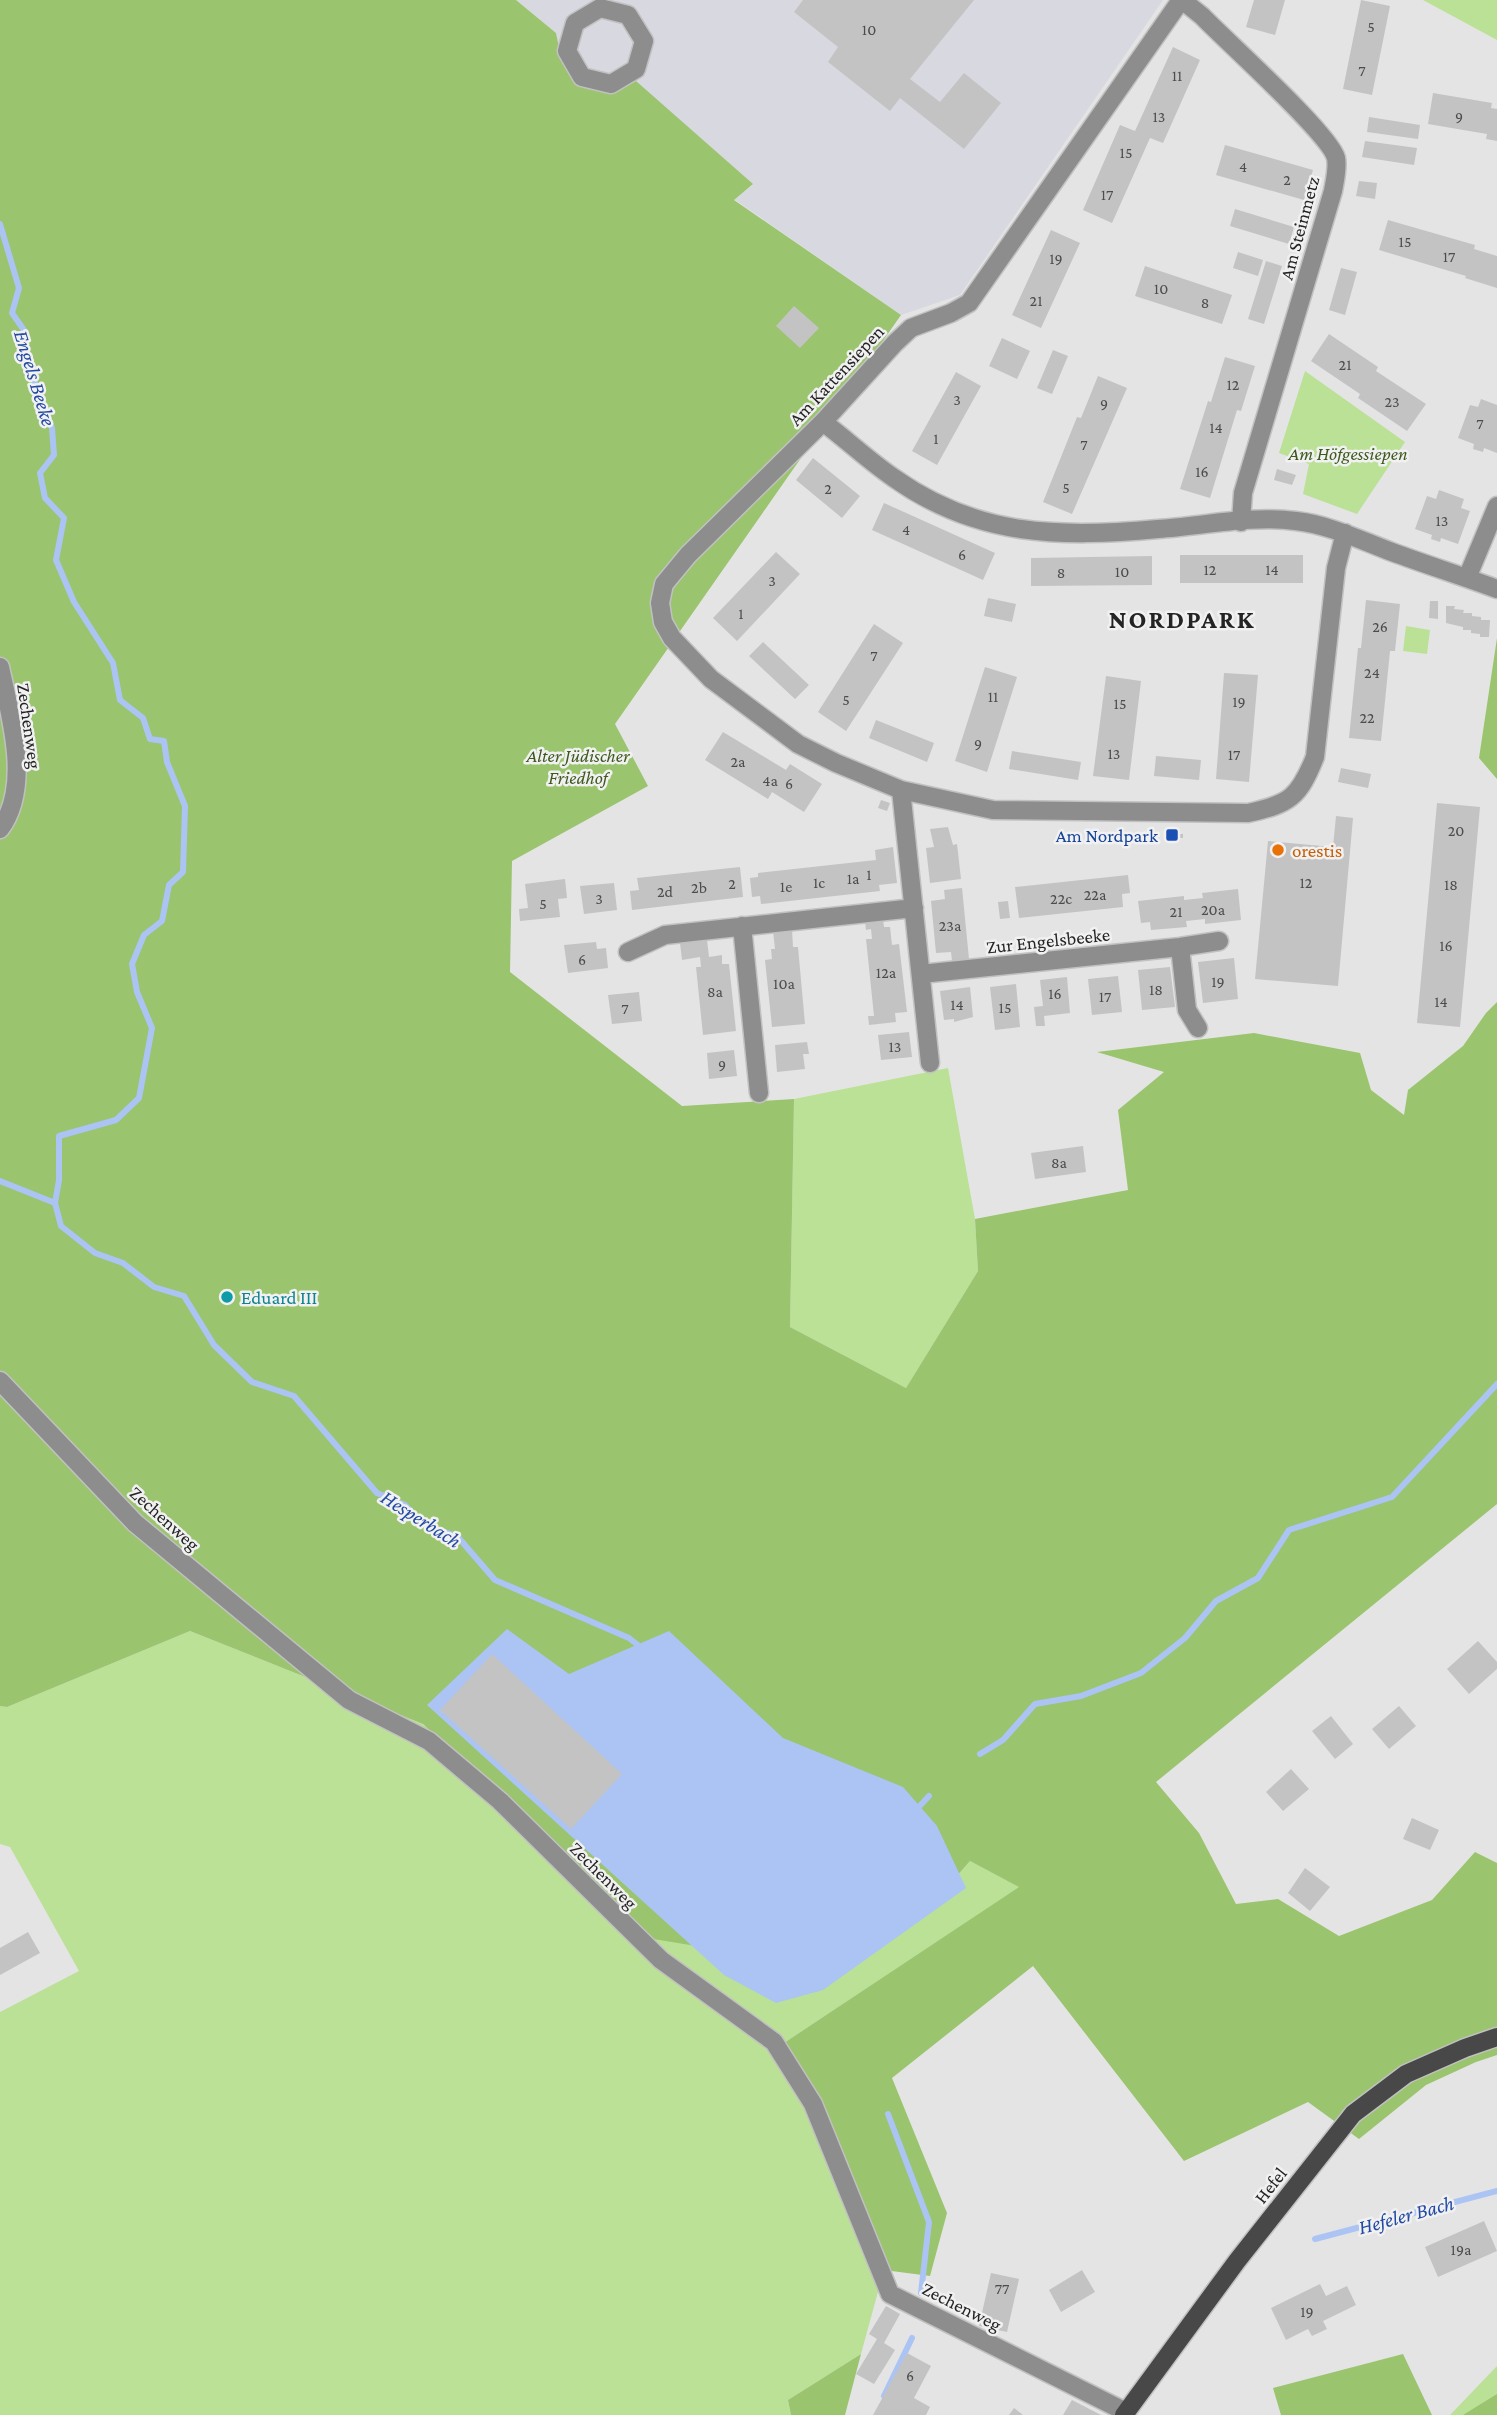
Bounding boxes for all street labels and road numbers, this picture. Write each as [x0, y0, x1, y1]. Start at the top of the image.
street label: Am Steinmetz [1276, 174, 1323, 282]
street label: Am Kattensiepen [785, 321, 888, 430]
street label: Zechenweg [13, 682, 46, 770]
street label: Zur Engelsbeeke [985, 924, 1111, 957]
street label: Zechenweg [126, 1482, 204, 1555]
street label: Zechenweg [566, 1837, 642, 1913]
street label: Hefel [1250, 2163, 1291, 2207]
street label: Zechenweg [919, 2278, 1005, 2335]

